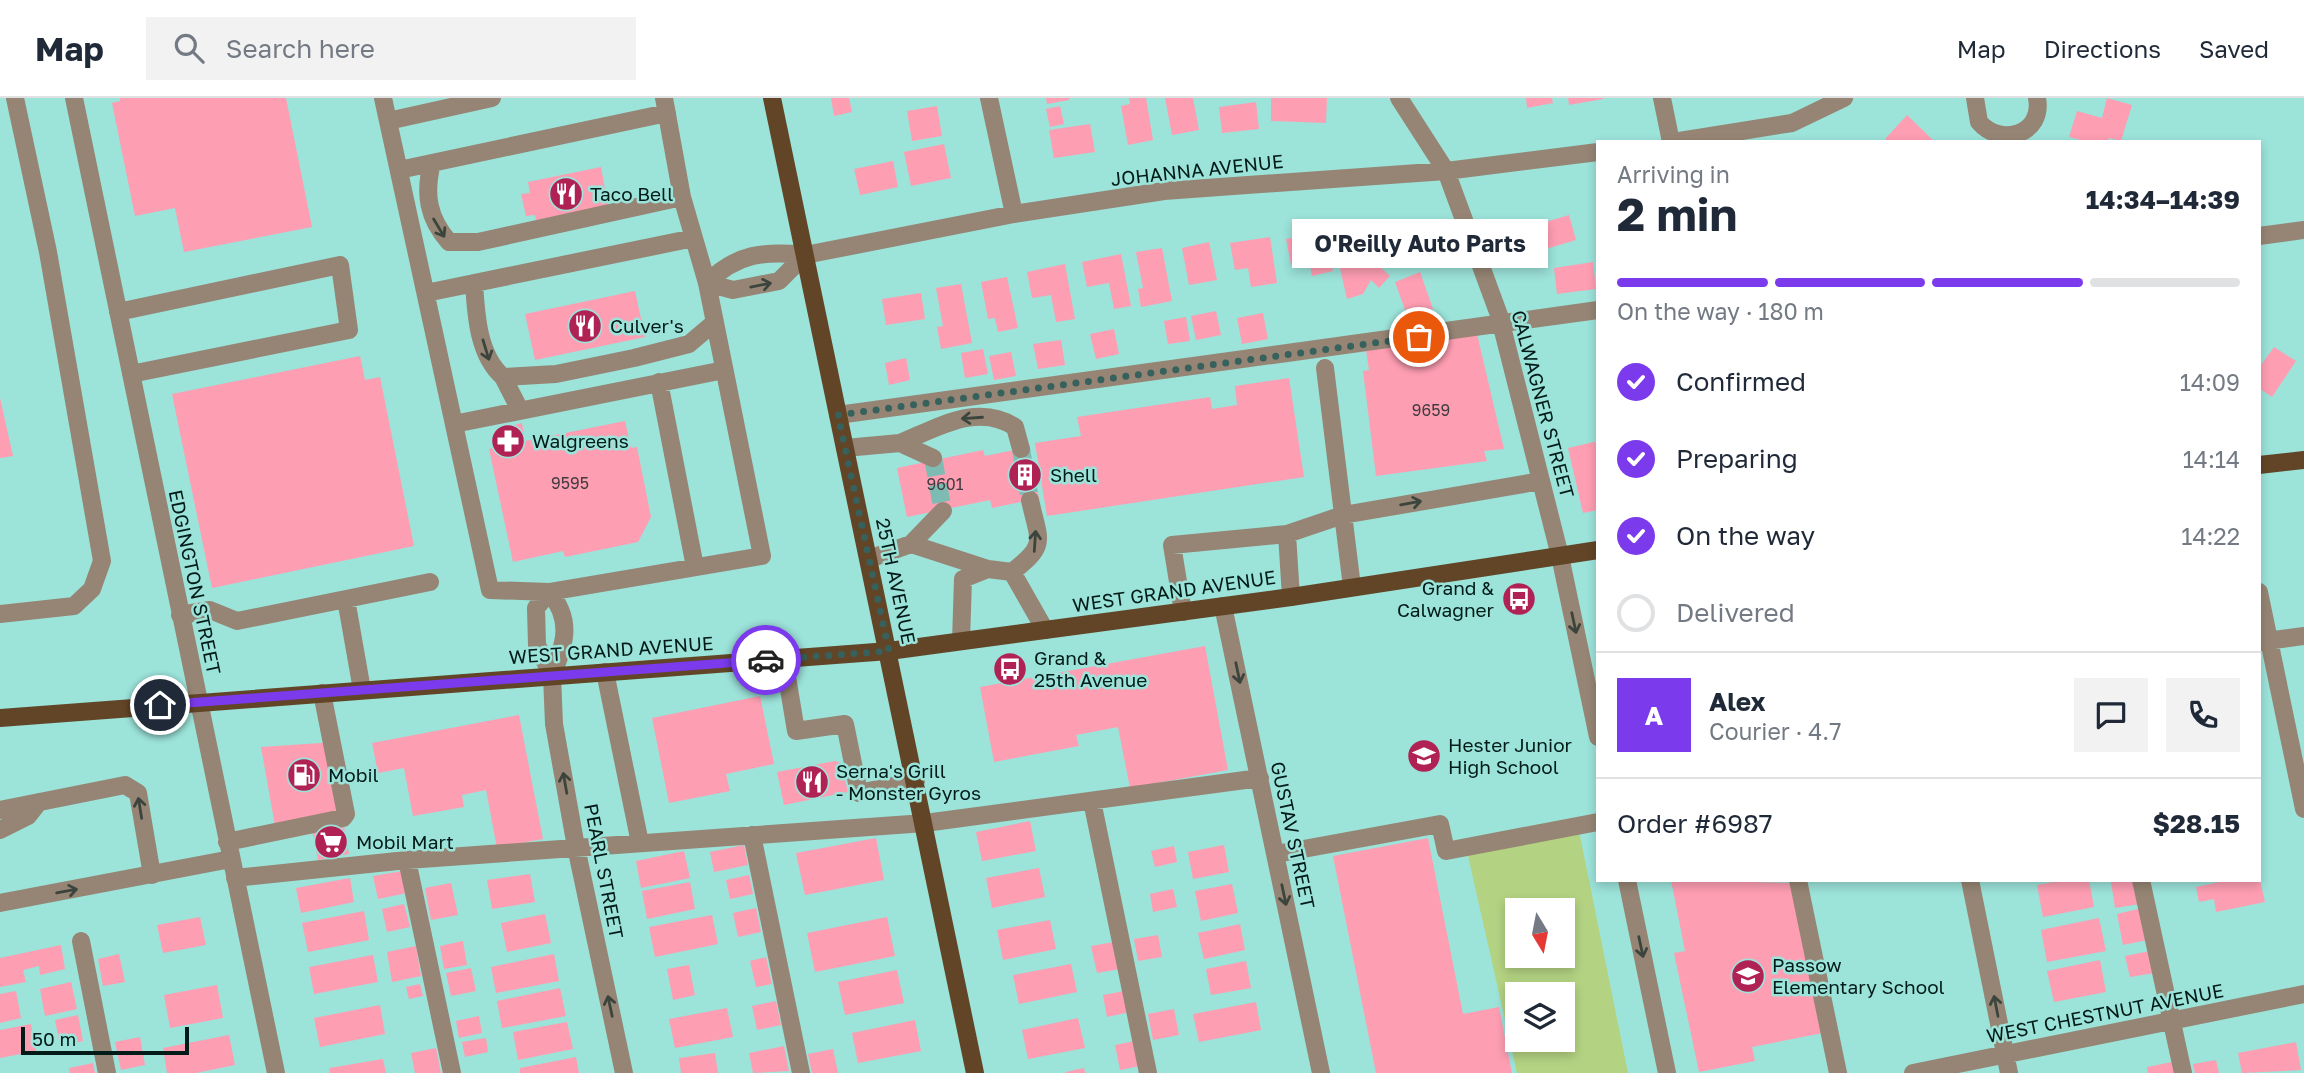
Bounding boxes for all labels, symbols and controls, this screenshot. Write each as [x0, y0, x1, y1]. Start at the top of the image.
search box [146, 17, 636, 80]
text: Map [35, 29, 104, 68]
icon: search [170, 29, 208, 67]
text: Search here [226, 33, 375, 64]
text: Map [1957, 34, 2006, 63]
text: Directions [2044, 34, 2161, 63]
text: Saved [2199, 34, 2269, 63]
street label: JOHANNA AVENUE [1110, 149, 1284, 190]
text: Arriving in [1617, 160, 1730, 188]
restaurant icon: Taco Bell [547, 175, 585, 213]
place label: Taco Bell [590, 182, 673, 205]
text: 14:34–14:39 [2086, 184, 2240, 215]
text: 2 min [1617, 186, 1737, 241]
one-way arrow [432, 217, 446, 237]
callout: O'Reilly Auto Parts [1291, 218, 1547, 267]
text: O'Reilly Auto Parts [1314, 229, 1526, 257]
one-way arrow [749, 277, 771, 291]
text: On the way · 180 m [1617, 297, 1824, 325]
restaurant icon: Culver's [566, 307, 604, 345]
pin [1389, 307, 1449, 367]
street label: CALWAGNER STREET [1507, 308, 1580, 500]
place label: Culver's [610, 314, 684, 337]
icon: bag [1400, 318, 1438, 356]
one-way arrow [480, 339, 493, 361]
icon: check [1617, 363, 1655, 401]
text: Confirmed [1676, 366, 1806, 397]
text: 14:09 [2180, 368, 2240, 396]
house number: 9659 [1412, 400, 1450, 420]
one-way arrow [961, 411, 984, 424]
pharmacy icon: Walgreens [489, 422, 527, 460]
place label: Walgreens [532, 429, 629, 452]
icon: check [1617, 440, 1655, 478]
text: Preparing [1676, 443, 1798, 474]
text: 14:14 [2183, 445, 2240, 473]
building icon: Shell [1006, 456, 1044, 494]
place label: Shell [1050, 463, 1097, 486]
house number: 9595 [551, 473, 589, 493]
house number: 9601 [926, 474, 964, 494]
street label: EDGINGTON STREET [165, 487, 226, 677]
one-way arrow [1399, 496, 1422, 509]
street label: 25TH AVENUE [872, 516, 921, 646]
icon: check [1617, 517, 1655, 555]
text: On the way [1676, 520, 1815, 551]
text: 14:22 [2181, 522, 2240, 550]
one-way arrow [1029, 530, 1042, 553]
street label: WEST GRAND AVENUE [1071, 565, 1277, 616]
place label: Grand & Calwagner [1397, 576, 1495, 621]
bus stop icon: Grand & Calwagner [1500, 580, 1538, 618]
text: Delivered [1676, 597, 1795, 628]
one-way arrow [1568, 611, 1582, 634]
courier [731, 625, 801, 695]
street label: WEST GRAND AVENUE [508, 631, 714, 668]
icon: car [747, 641, 785, 679]
place label: Grand & 25th Avenue [1034, 646, 1147, 691]
bus stop icon: Grand & 25th Avenue [991, 650, 1029, 688]
one-way arrow [1231, 661, 1245, 684]
pin [130, 675, 190, 735]
button: chat [2074, 678, 2148, 752]
button: phone [2166, 678, 2240, 752]
icon: home [141, 686, 179, 724]
text: Alex [1709, 686, 1766, 717]
text: A [1645, 700, 1663, 731]
text: Courier · 4.7 [1709, 717, 1841, 745]
place label: Hester Junior High School [1448, 733, 1573, 778]
school or university icon: Hester Junior High School [1405, 737, 1443, 775]
fuel station icon: Mobil [285, 756, 323, 794]
place label: Serna's Grill - Monster Gyros [836, 759, 981, 804]
street label: GUSTAV STREET [1267, 759, 1320, 911]
place label: Mobil [328, 763, 379, 786]
restaurant icon: Serna's Grill - Monster Gyros [793, 763, 831, 801]
one-way arrow [558, 772, 571, 795]
one-way arrow [133, 797, 146, 820]
street label: PEARL STREET [580, 801, 629, 941]
text: Order #6987 [1617, 808, 1773, 839]
text: $28.15 [2153, 808, 2240, 839]
supermarket icon: Mobil Mart [312, 823, 350, 861]
place label: Mobil Mart [356, 830, 454, 853]
one-way arrow [1278, 883, 1292, 906]
one-way arrow [55, 884, 78, 897]
north arrow [1505, 898, 1575, 968]
map controls [1505, 898, 1575, 1052]
one-way arrow [1634, 935, 1648, 958]
place label: Passow Elementary School [1772, 953, 1945, 998]
school or university icon: Passow Elementary School [1729, 957, 1767, 995]
street label: WEST CHESTNUT AVENUE [1984, 978, 2225, 1047]
button: layers [1505, 982, 1575, 1052]
one-way arrow [602, 995, 616, 1018]
one-way arrow [1988, 995, 2002, 1018]
scale bar [21, 1024, 189, 1056]
text: 50 m [32, 1027, 76, 1050]

